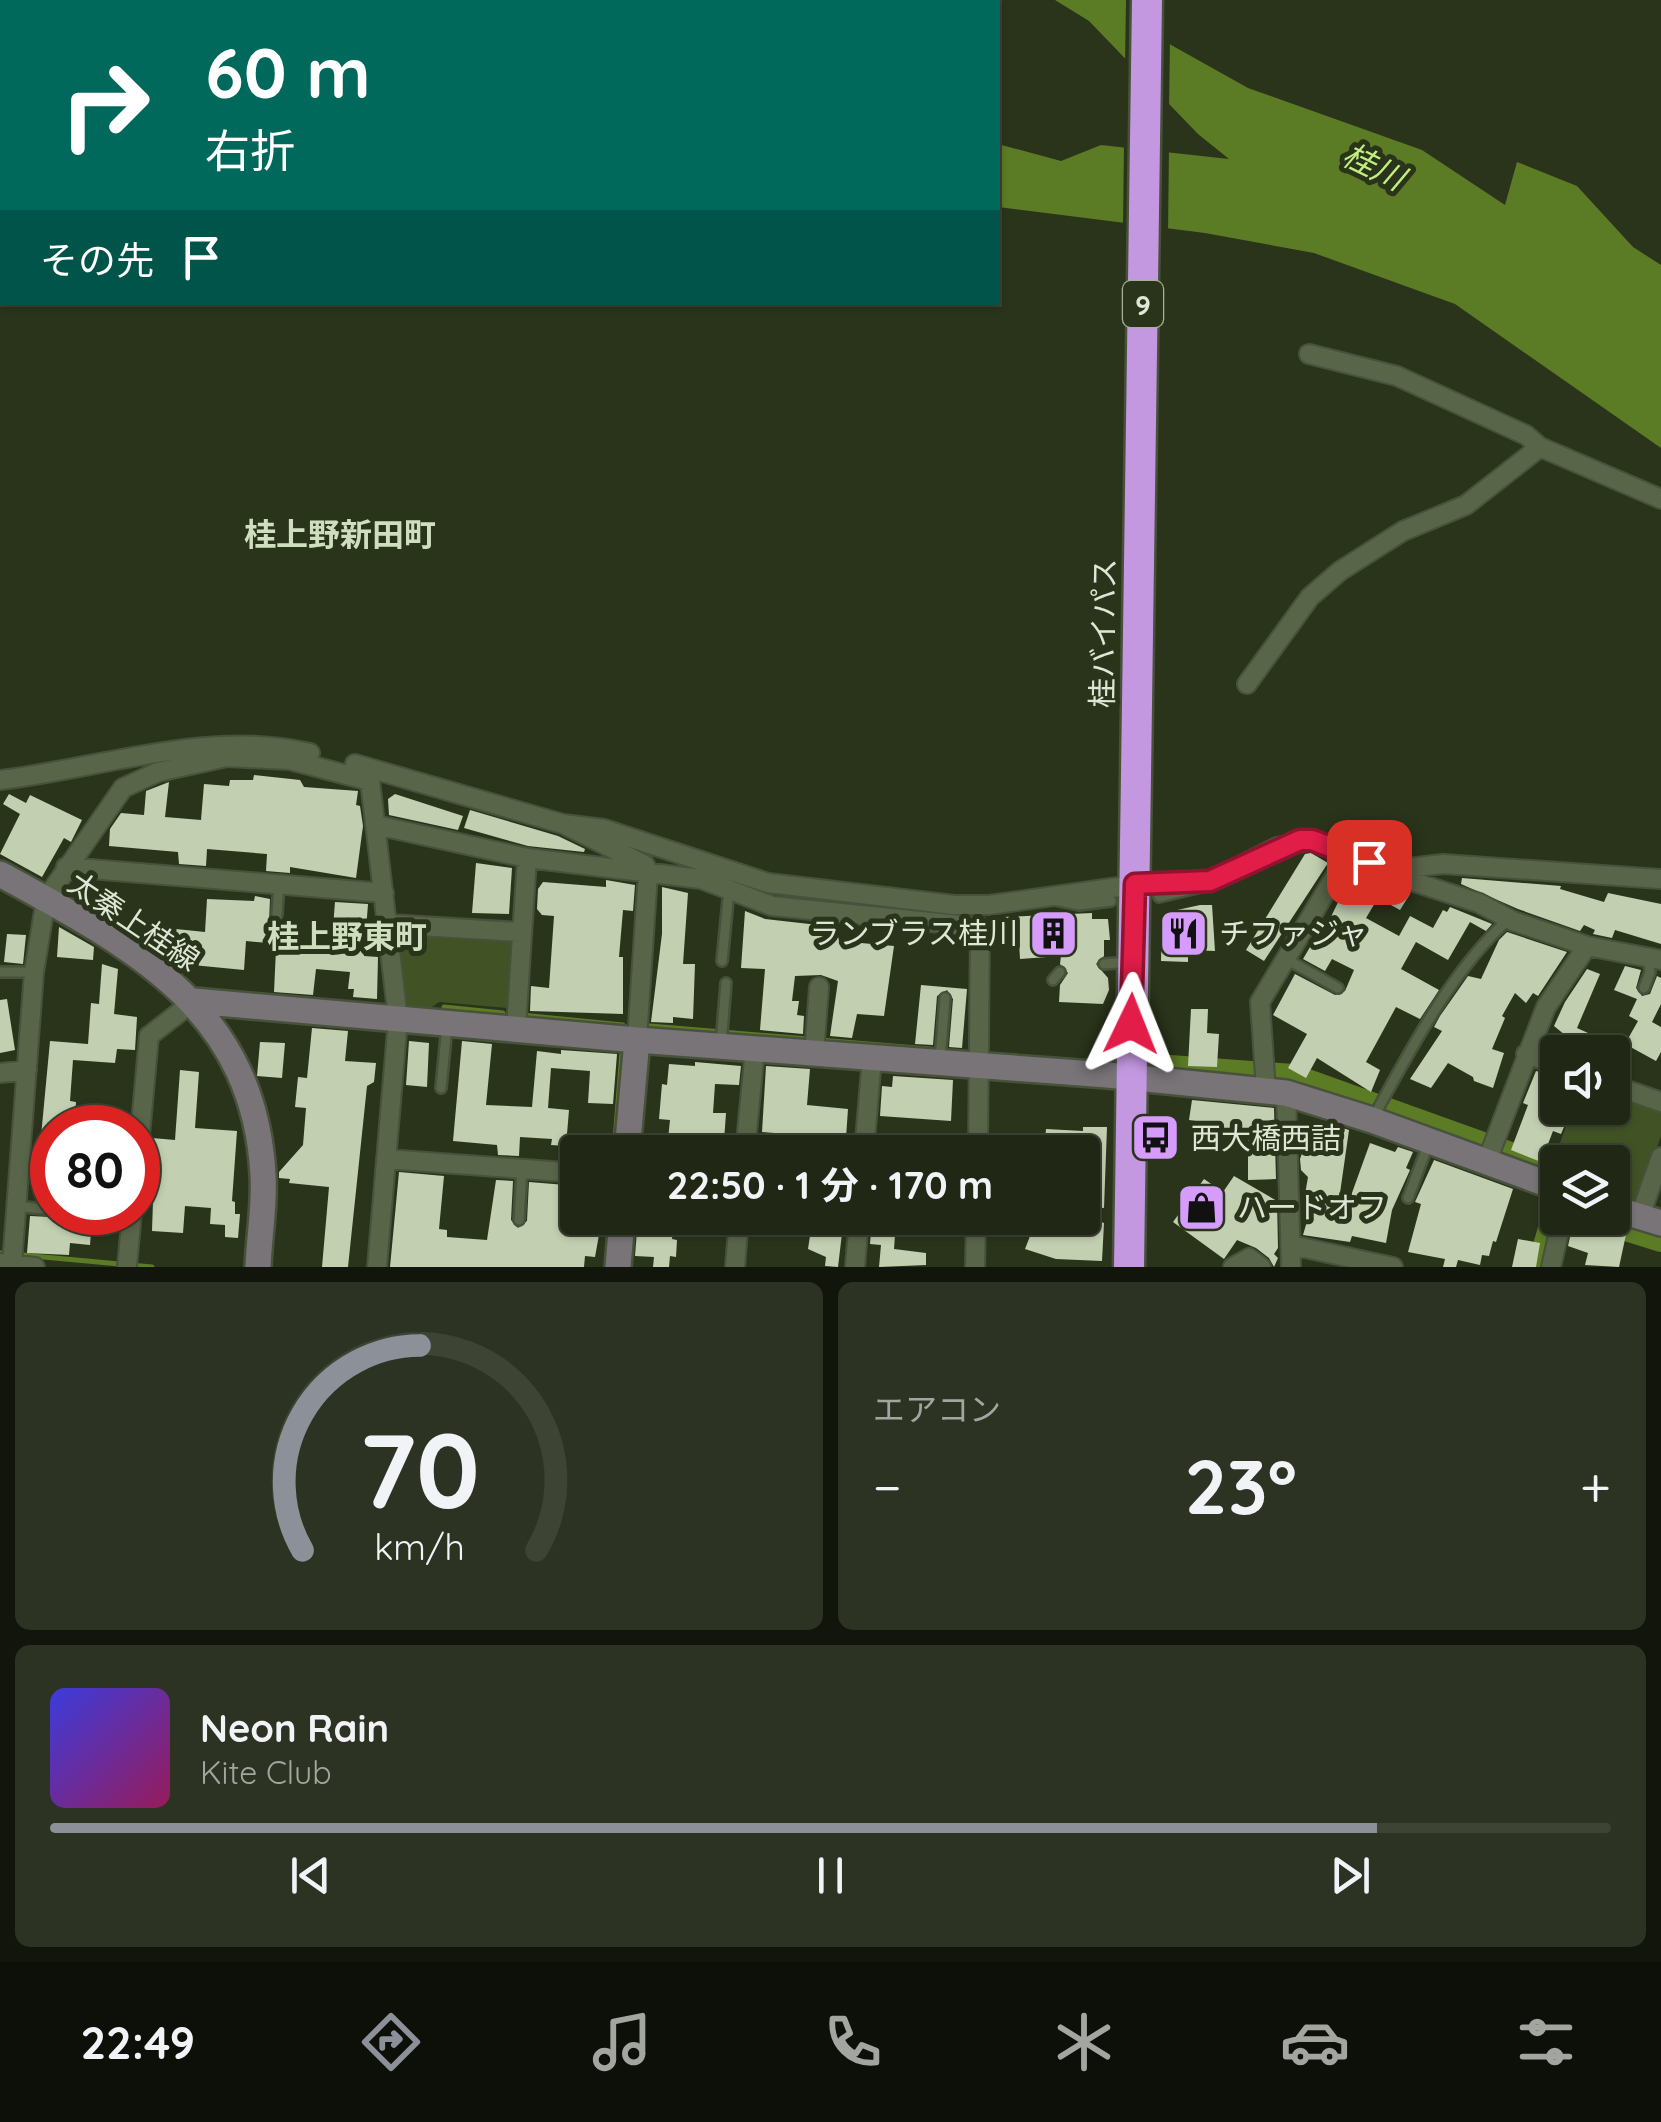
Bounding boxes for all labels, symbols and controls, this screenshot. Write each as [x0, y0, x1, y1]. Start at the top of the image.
text: 60 m [205, 28, 371, 116]
icon: right [40, 40, 170, 170]
text: 右折 [205, 122, 295, 178]
water label: 桂川 [1336, 134, 1414, 199]
icon: arrive [174, 230, 229, 285]
text: その先 [40, 236, 154, 284]
road number: 9 [1123, 281, 1163, 327]
district label: 桂上野新田町 [244, 514, 436, 554]
street label: 桂バイパス [1083, 558, 1123, 708]
pin [1327, 820, 1412, 905]
icon: arrive [1342, 835, 1397, 890]
street label: 太秦上桂線 [61, 863, 207, 979]
building icon: ランブラス桂川 [1027, 907, 1079, 959]
restaurant icon: チファジャ [1158, 907, 1210, 959]
place label: ランブラス桂川 [810, 914, 1018, 952]
place label: チファジャ [1219, 914, 1368, 952]
district label: 桂上野東町 [267, 916, 427, 956]
position arrow [1079, 972, 1183, 1076]
map controls [1540, 1035, 1630, 1235]
button: sound [1540, 1035, 1630, 1125]
speed limit sign: 80 [30, 1105, 160, 1235]
bus stop icon: 西大橋西詰 [1130, 1112, 1182, 1164]
place label: 西大橋西詰 [1191, 1119, 1341, 1157]
button: layers [1540, 1145, 1630, 1235]
text: 22:50 · 1 分 · 170 m [667, 1161, 993, 1209]
shop icon: ハードオフ [1176, 1181, 1228, 1233]
place label: ハードオフ [1237, 1188, 1387, 1226]
text: エアコン [873, 1389, 1001, 1429]
text: 70 [359, 1404, 479, 1534]
text: 23° [1185, 1439, 1297, 1533]
text: − [873, 1452, 902, 1521]
text: + [1580, 1452, 1611, 1521]
text: km/h [374, 1524, 464, 1569]
text: Neon Rain [200, 1704, 389, 1752]
text: Kite Club [200, 1752, 332, 1792]
icon: previous [283, 1848, 338, 1903]
icon: pause [803, 1848, 858, 1903]
icon: next [1323, 1848, 1378, 1903]
icon: directions [356, 2007, 426, 2077]
icon: music [587, 2007, 657, 2077]
icon: phone [818, 2007, 888, 2077]
icon: climate [1049, 2007, 1119, 2077]
icon: car [1280, 2007, 1350, 2077]
icon: filters [1511, 2007, 1581, 2077]
text: 22:49 [80, 2014, 195, 2070]

